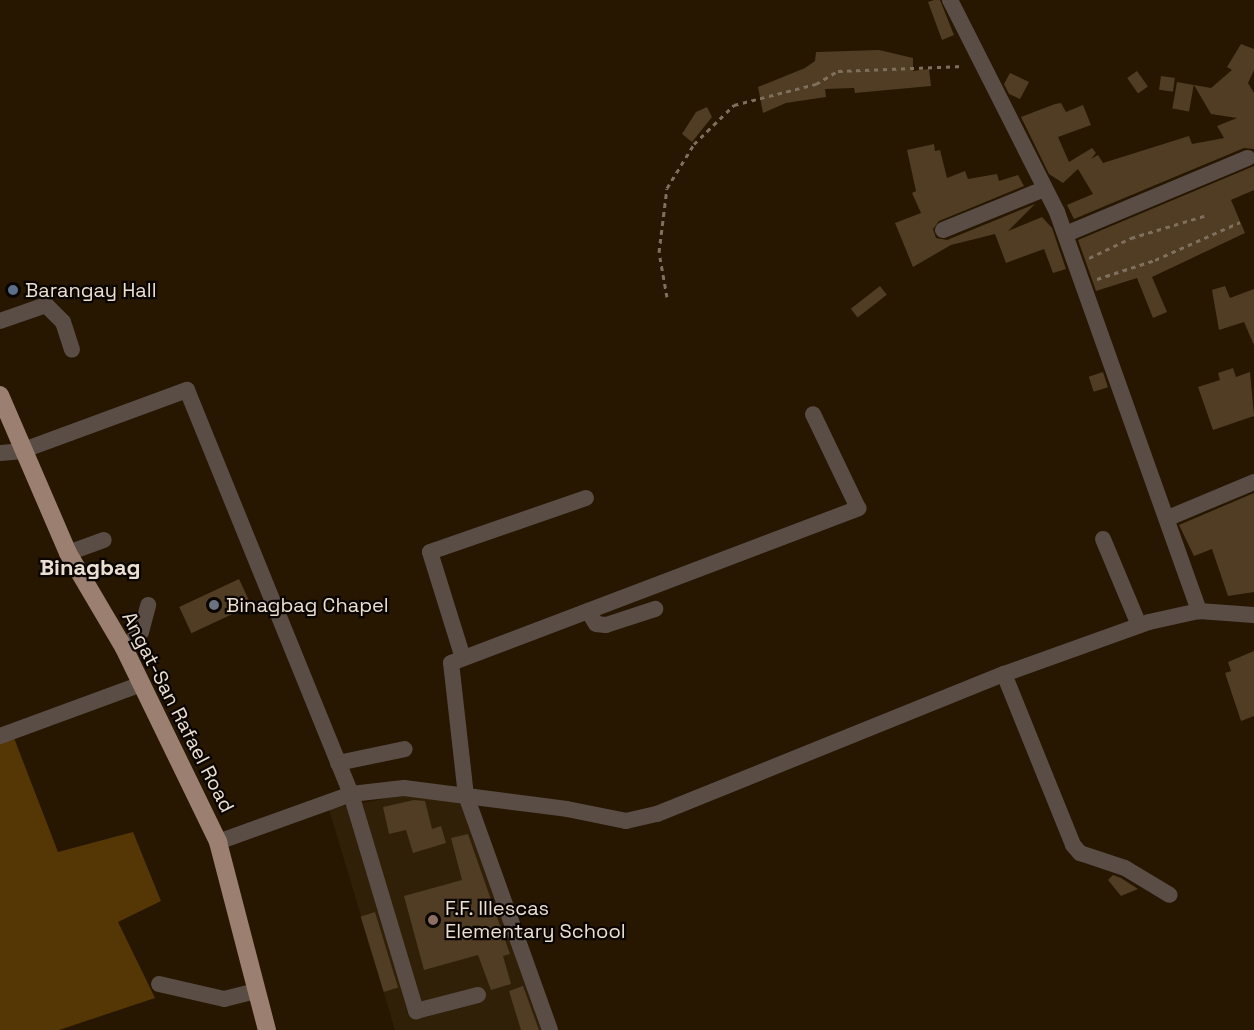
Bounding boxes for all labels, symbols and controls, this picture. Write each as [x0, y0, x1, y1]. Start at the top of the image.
place label: Barangay Hall [25, 278, 157, 302]
marker: Barangay Hall [6, 283, 20, 297]
district label: Binagbag [39, 555, 141, 581]
place label: Binagbag Chapel [226, 593, 389, 617]
marker: Binagbag Chapel [207, 598, 221, 612]
street label: Angat-San Rafael Road [117, 608, 239, 816]
place label: F.F. Illescas Elementary School [445, 897, 626, 944]
marker: F.F. Illescas Elementary School [426, 913, 440, 927]

